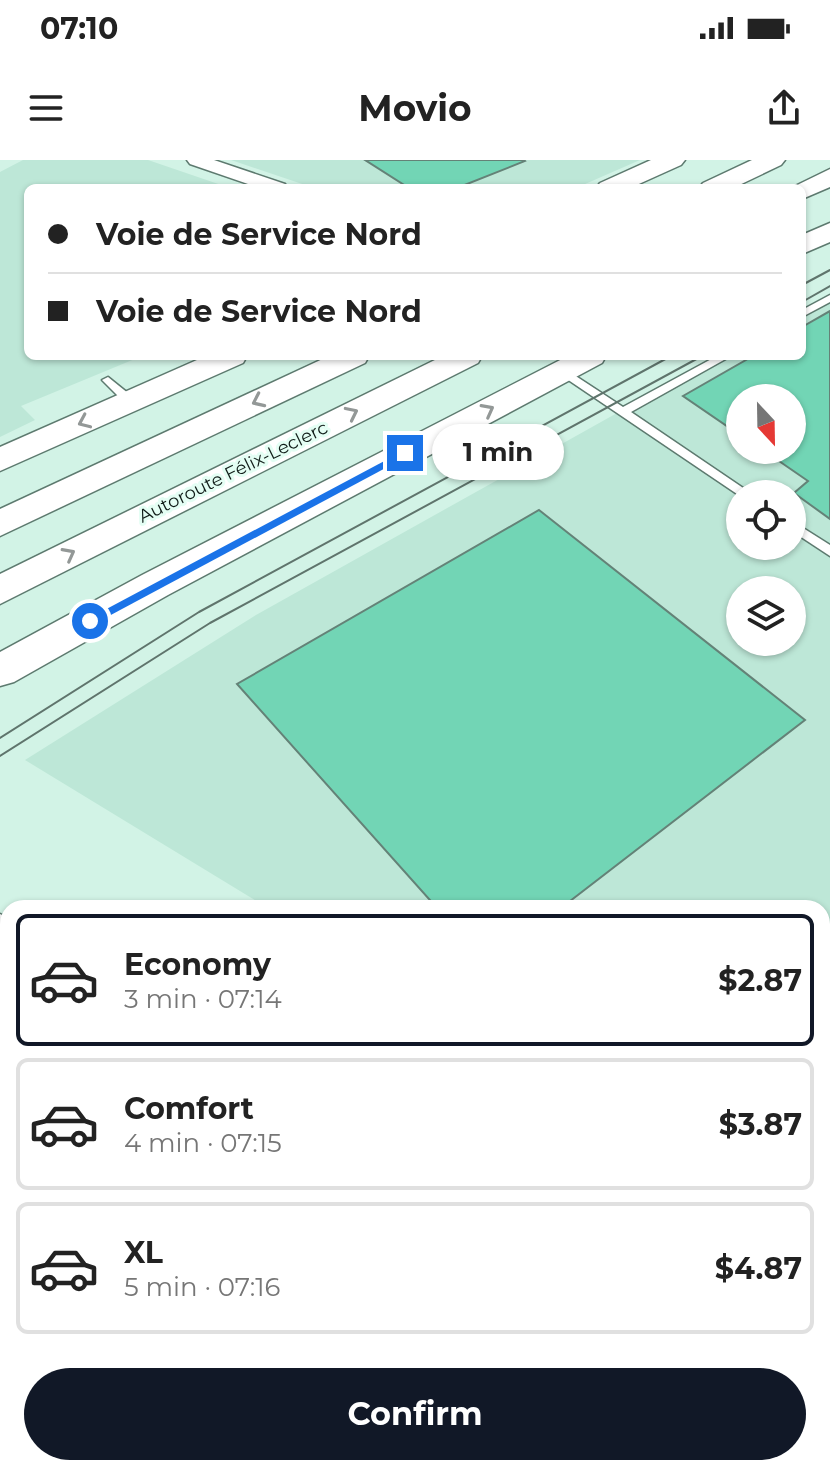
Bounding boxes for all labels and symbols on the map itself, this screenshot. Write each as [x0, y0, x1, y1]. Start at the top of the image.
north arrow [726, 384, 806, 464]
one-way arrow [252, 391, 267, 407]
one-way arrow [480, 404, 495, 419]
one-way arrow [343, 407, 358, 423]
one-way arrow [78, 412, 92, 428]
street label: Autoroute Félix-Leclerc [135, 417, 331, 527]
callout: 1 min [433, 425, 565, 481]
route end [387, 435, 423, 471]
one-way arrow [61, 548, 75, 563]
route start [72, 603, 108, 639]

